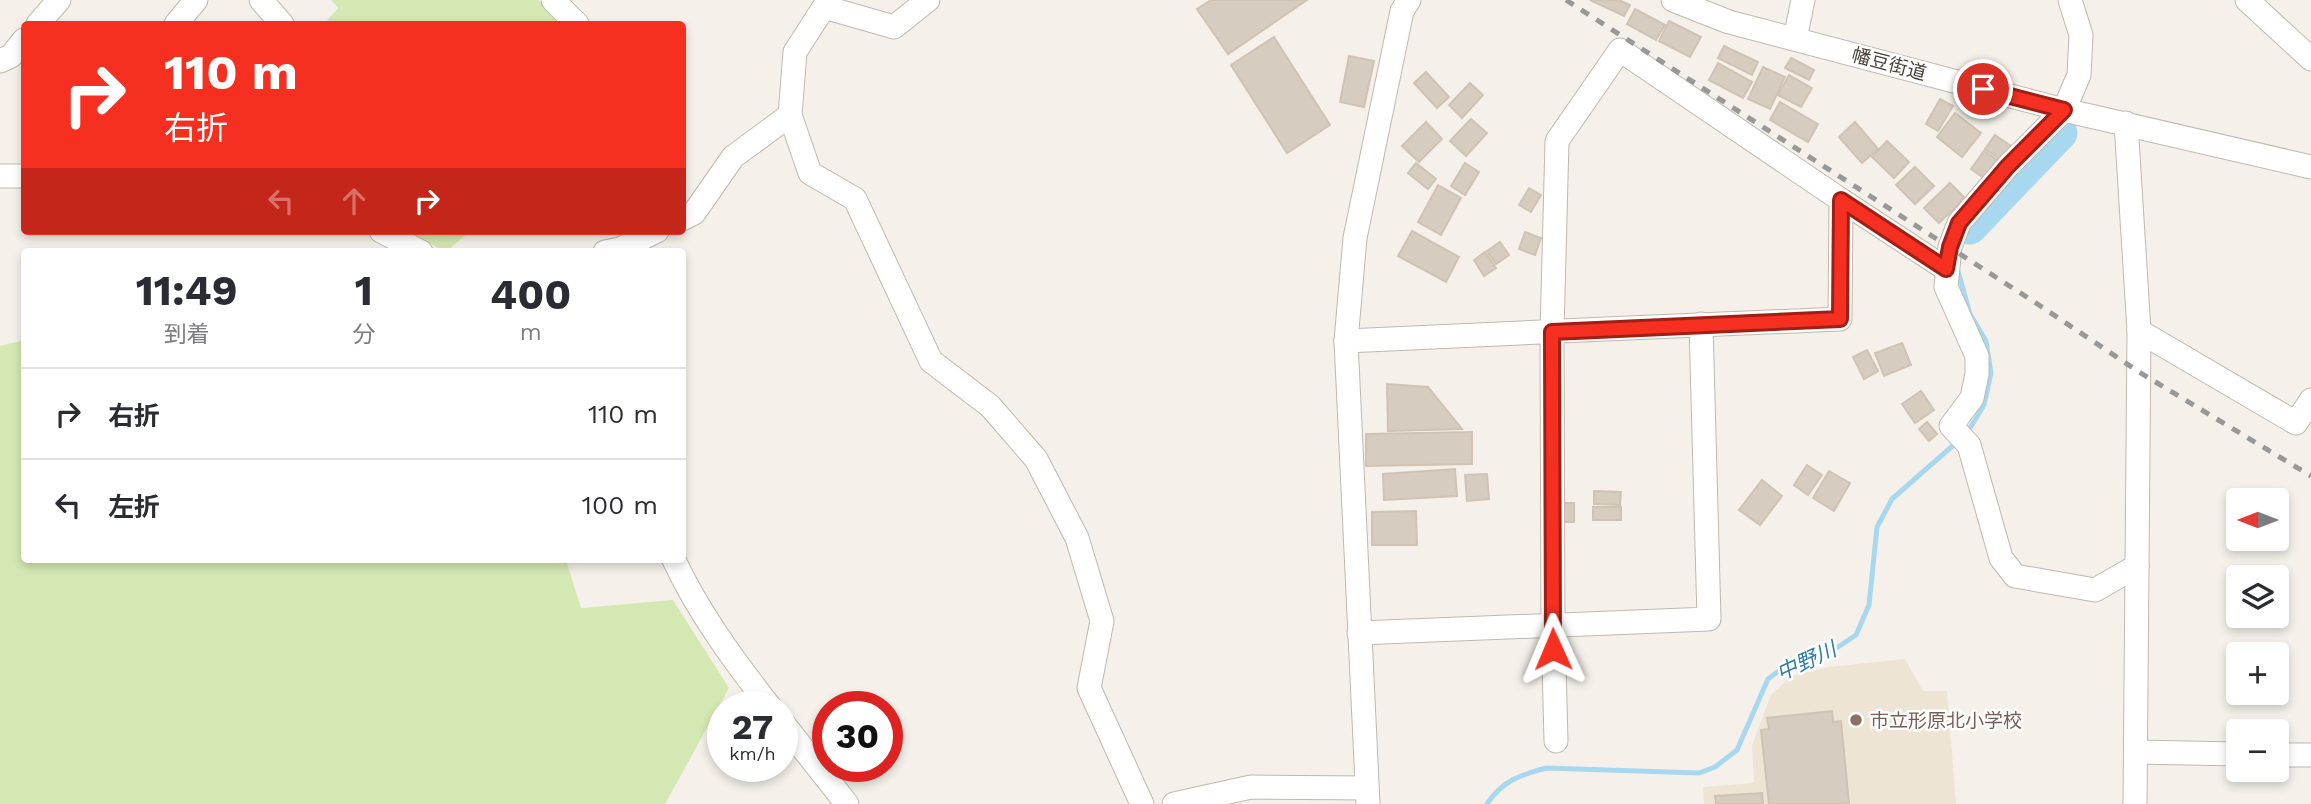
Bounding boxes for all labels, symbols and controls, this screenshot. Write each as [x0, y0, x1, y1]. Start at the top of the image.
text: 110 m [164, 43, 298, 101]
street label: 幡豆街道 [1849, 43, 1929, 85]
icon: right [49, 49, 140, 140]
pin [1953, 59, 2013, 119]
icon: arrive [1964, 70, 2002, 108]
text: 右折 [164, 109, 228, 147]
icon: left [262, 182, 300, 220]
icon: ahead [335, 182, 373, 220]
icon: right [408, 182, 446, 220]
text: 11:49 [136, 266, 238, 315]
text: 1 [355, 266, 373, 315]
text: 400 [490, 270, 571, 319]
text: m [520, 319, 542, 346]
text: 到着 [164, 321, 210, 348]
text: 分 [352, 321, 375, 348]
icon: right [49, 395, 87, 433]
text: 110 m [588, 399, 658, 429]
text: 右折 [108, 401, 160, 431]
icon: left [49, 486, 87, 524]
north arrow [2226, 488, 2289, 551]
map controls [2226, 488, 2289, 782]
text: 100 m [582, 490, 658, 520]
text: 左折 [108, 492, 160, 522]
button: layers [2226, 565, 2289, 628]
position arrow [1516, 612, 1590, 686]
water label: 中野川 [1772, 636, 1842, 686]
button: + [2226, 642, 2289, 705]
speed limit sign: 30 [812, 691, 903, 782]
text: 27 [732, 706, 773, 748]
place label: 市立形原北小学校 [1870, 709, 2022, 732]
marker: 市立形原北小学校 [1848, 712, 1864, 728]
button: − [2226, 719, 2289, 782]
text: km/h [729, 743, 776, 764]

